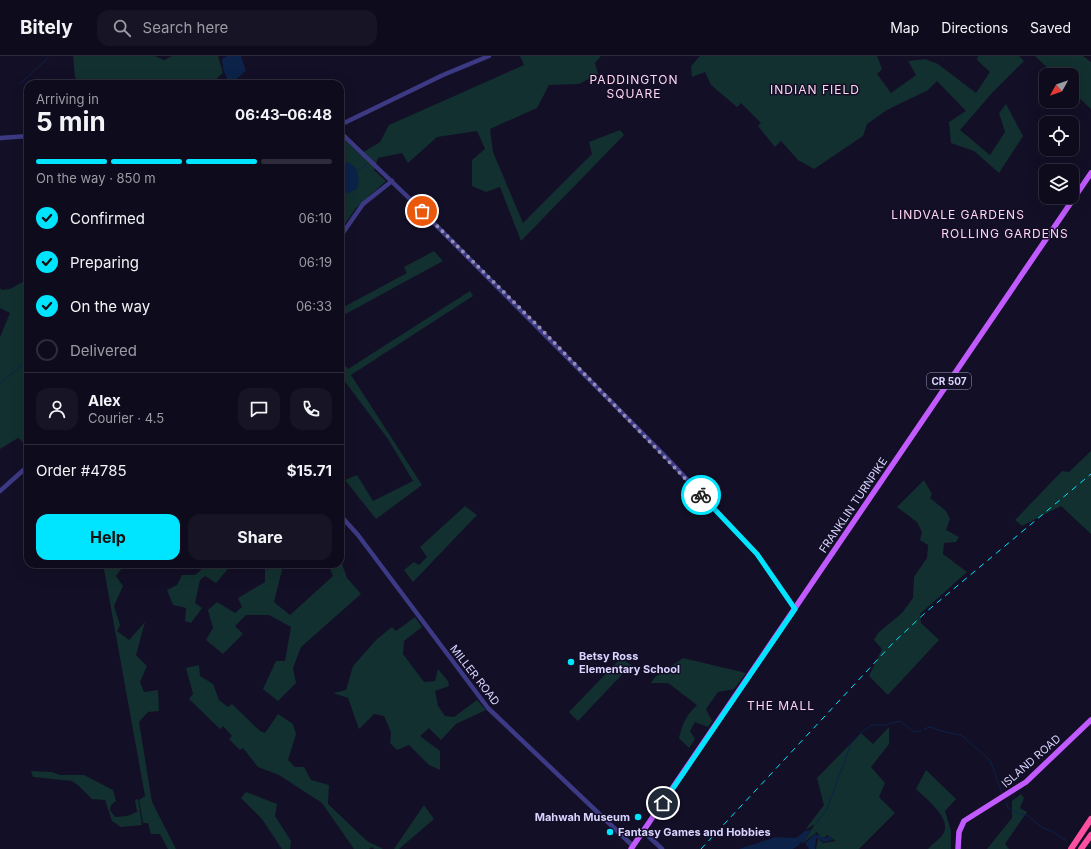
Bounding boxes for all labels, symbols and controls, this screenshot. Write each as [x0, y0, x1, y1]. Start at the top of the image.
search box [97, 10, 377, 46]
text: Bitely [20, 16, 73, 39]
icon: search [111, 17, 133, 39]
text: Search here [143, 18, 228, 37]
text: Map [890, 19, 919, 36]
text: Directions [941, 19, 1008, 36]
text: Saved [1030, 19, 1071, 36]
north arrow [1039, 68, 1079, 108]
map controls [1039, 68, 1079, 204]
district label: PADDINGTON SQUARE [590, 72, 678, 101]
district label: INDIAN FIELD [770, 82, 860, 97]
text: Arriving in [36, 91, 99, 107]
text: 06:43–06:48 [235, 105, 332, 124]
text: 5 min [36, 106, 106, 137]
button: locate [1039, 116, 1079, 156]
button: layers [1039, 164, 1079, 204]
text: On the way · 850 m [36, 170, 156, 186]
pin [405, 194, 439, 228]
icon: bag [411, 200, 433, 222]
icon: check [36, 207, 58, 229]
district label: LINDVALE GARDENS [891, 207, 1025, 222]
text: Confirmed [70, 209, 145, 228]
text: 06:10 [299, 210, 332, 226]
district label: ROLLING GARDENS [941, 226, 1069, 241]
icon: check [36, 251, 58, 273]
text: Preparing [70, 253, 139, 272]
text: 06:19 [299, 254, 332, 270]
icon: check [36, 295, 58, 317]
text: On the way [70, 297, 150, 316]
text: 06:33 [296, 298, 332, 314]
text: Delivered [70, 341, 137, 360]
road number: CR 507 [927, 373, 971, 389]
button: person [36, 388, 78, 430]
button: chat [238, 388, 280, 430]
button: phone [290, 388, 332, 430]
text: Alex [88, 391, 121, 410]
text: Courier · 4.5 [88, 410, 164, 426]
street label: FRANKLIN TURNPIKE [816, 455, 890, 555]
text: Order #4785 [36, 461, 127, 480]
text: $15.71 [287, 461, 332, 480]
courier [681, 475, 721, 515]
icon: bike [690, 484, 712, 506]
button: Help [36, 514, 180, 560]
button: Share [188, 514, 332, 560]
street label: MILLER ROAD [447, 642, 503, 708]
place label: Betsy Ross Elementary School [579, 649, 680, 676]
marker: Betsy Ross Elementary School [566, 657, 576, 667]
district label: THE MALL [747, 698, 815, 713]
street label: ISLAND ROAD [999, 731, 1063, 790]
pin [646, 786, 680, 820]
icon: home [652, 792, 674, 814]
place label: Mahwah Museum [535, 810, 630, 824]
marker: Mahwah Museum [633, 812, 643, 822]
place label: Fantasy Games and Hobbies [618, 825, 771, 839]
marker: Fantasy Games and Hobbies [605, 827, 615, 837]

